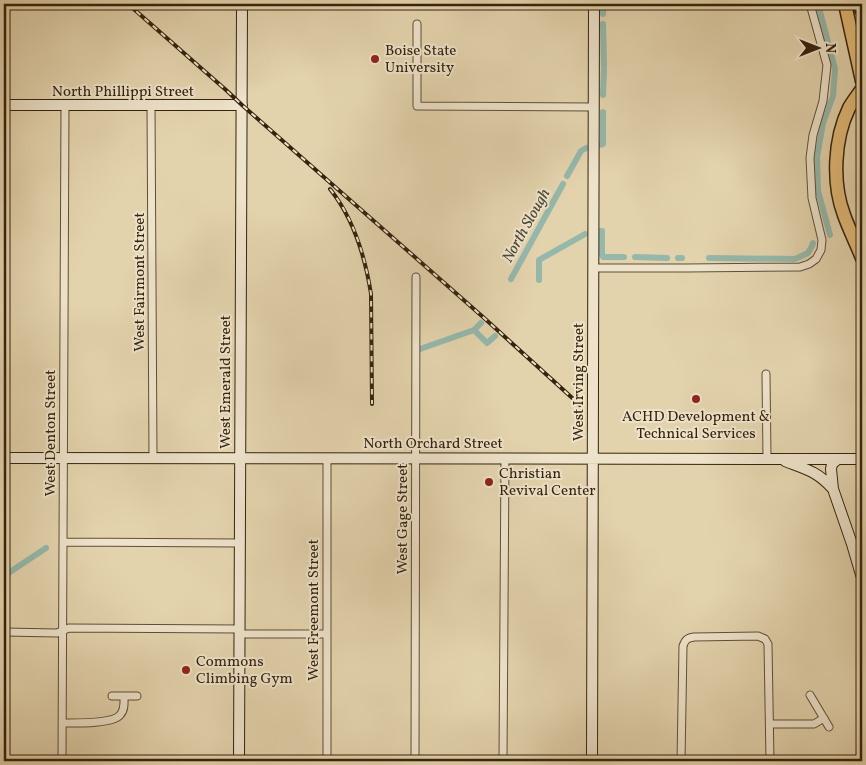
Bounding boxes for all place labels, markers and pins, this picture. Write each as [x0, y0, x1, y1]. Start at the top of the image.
place label: Boise State University [385, 41, 456, 79]
marker: Boise State University [369, 53, 381, 65]
marker: ACHD Development & Technical Services [690, 393, 702, 405]
place label: ACHD Development & Technical Services [622, 407, 770, 445]
place label: Christian Revival Center [499, 464, 596, 502]
marker: Christian Revival Center [483, 476, 495, 488]
place label: Commons Climbing Gym [196, 652, 293, 690]
marker: Commons Climbing Gym [180, 664, 192, 676]

